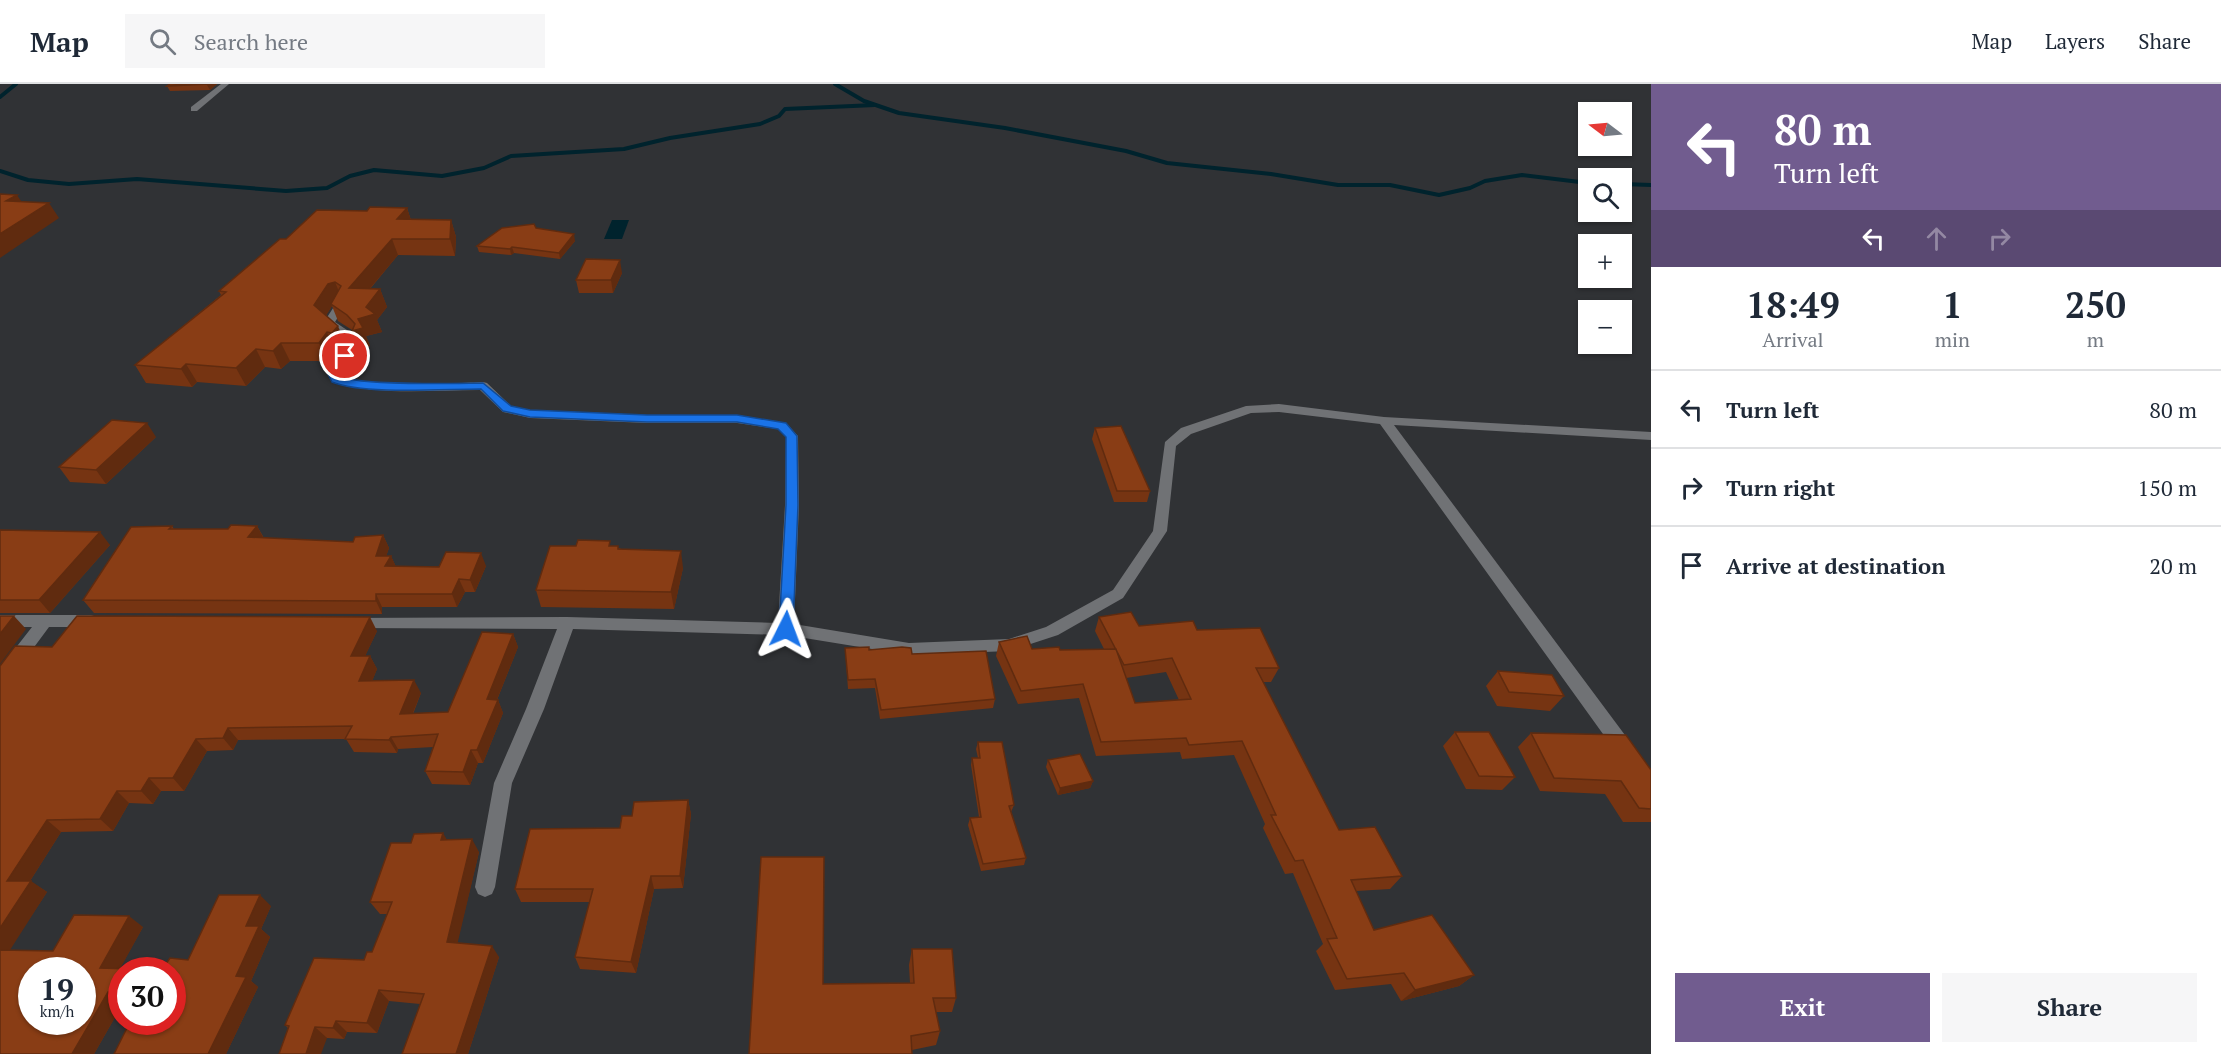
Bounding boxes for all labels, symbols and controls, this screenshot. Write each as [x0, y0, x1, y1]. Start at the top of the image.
search box [125, 14, 545, 68]
text: Map [30, 23, 89, 60]
icon: search [146, 25, 179, 58]
text: Search here [194, 27, 308, 56]
text: Map [1971, 27, 2012, 55]
text: Layers [2045, 27, 2105, 55]
text: Share [2138, 27, 2191, 55]
text: 80 m [1774, 101, 1872, 157]
north arrow [1578, 102, 1632, 156]
map controls [1578, 102, 1632, 354]
icon: left [1675, 108, 1753, 186]
text: Turn left [1774, 155, 1879, 191]
button: search [1578, 168, 1632, 222]
icon: left [1857, 222, 1890, 255]
icon: ahead [1920, 222, 1953, 255]
icon: right [1983, 222, 2016, 255]
button: + [1578, 234, 1632, 288]
text: 18:49 [1746, 281, 1840, 328]
text: 1 [1942, 281, 1963, 328]
text: 250 [2065, 281, 2126, 328]
button: − [1578, 300, 1632, 354]
text: Arrival [1762, 326, 1824, 353]
text: min [1935, 326, 1970, 353]
text: m [2087, 326, 2104, 353]
pin [319, 330, 370, 381]
icon: arrive [328, 339, 361, 372]
icon: left [1675, 393, 1708, 426]
text: Turn left [1726, 395, 1819, 424]
text: 80 m [2149, 395, 2197, 424]
icon: right [1675, 471, 1708, 504]
text: Turn right [1726, 473, 1835, 502]
text: 150 m [2137, 473, 2197, 502]
icon: arrive [1675, 549, 1708, 582]
text: Arrive at destination [1726, 551, 1945, 580]
text: 20 m [2149, 551, 2197, 580]
position arrow [754, 597, 818, 661]
speed limit sign: 30 [108, 957, 186, 1035]
text: 19 [40, 969, 74, 1009]
button: Exit [1675, 973, 1930, 1042]
button: Share [1942, 973, 2197, 1042]
text: km/h [40, 1001, 74, 1021]

